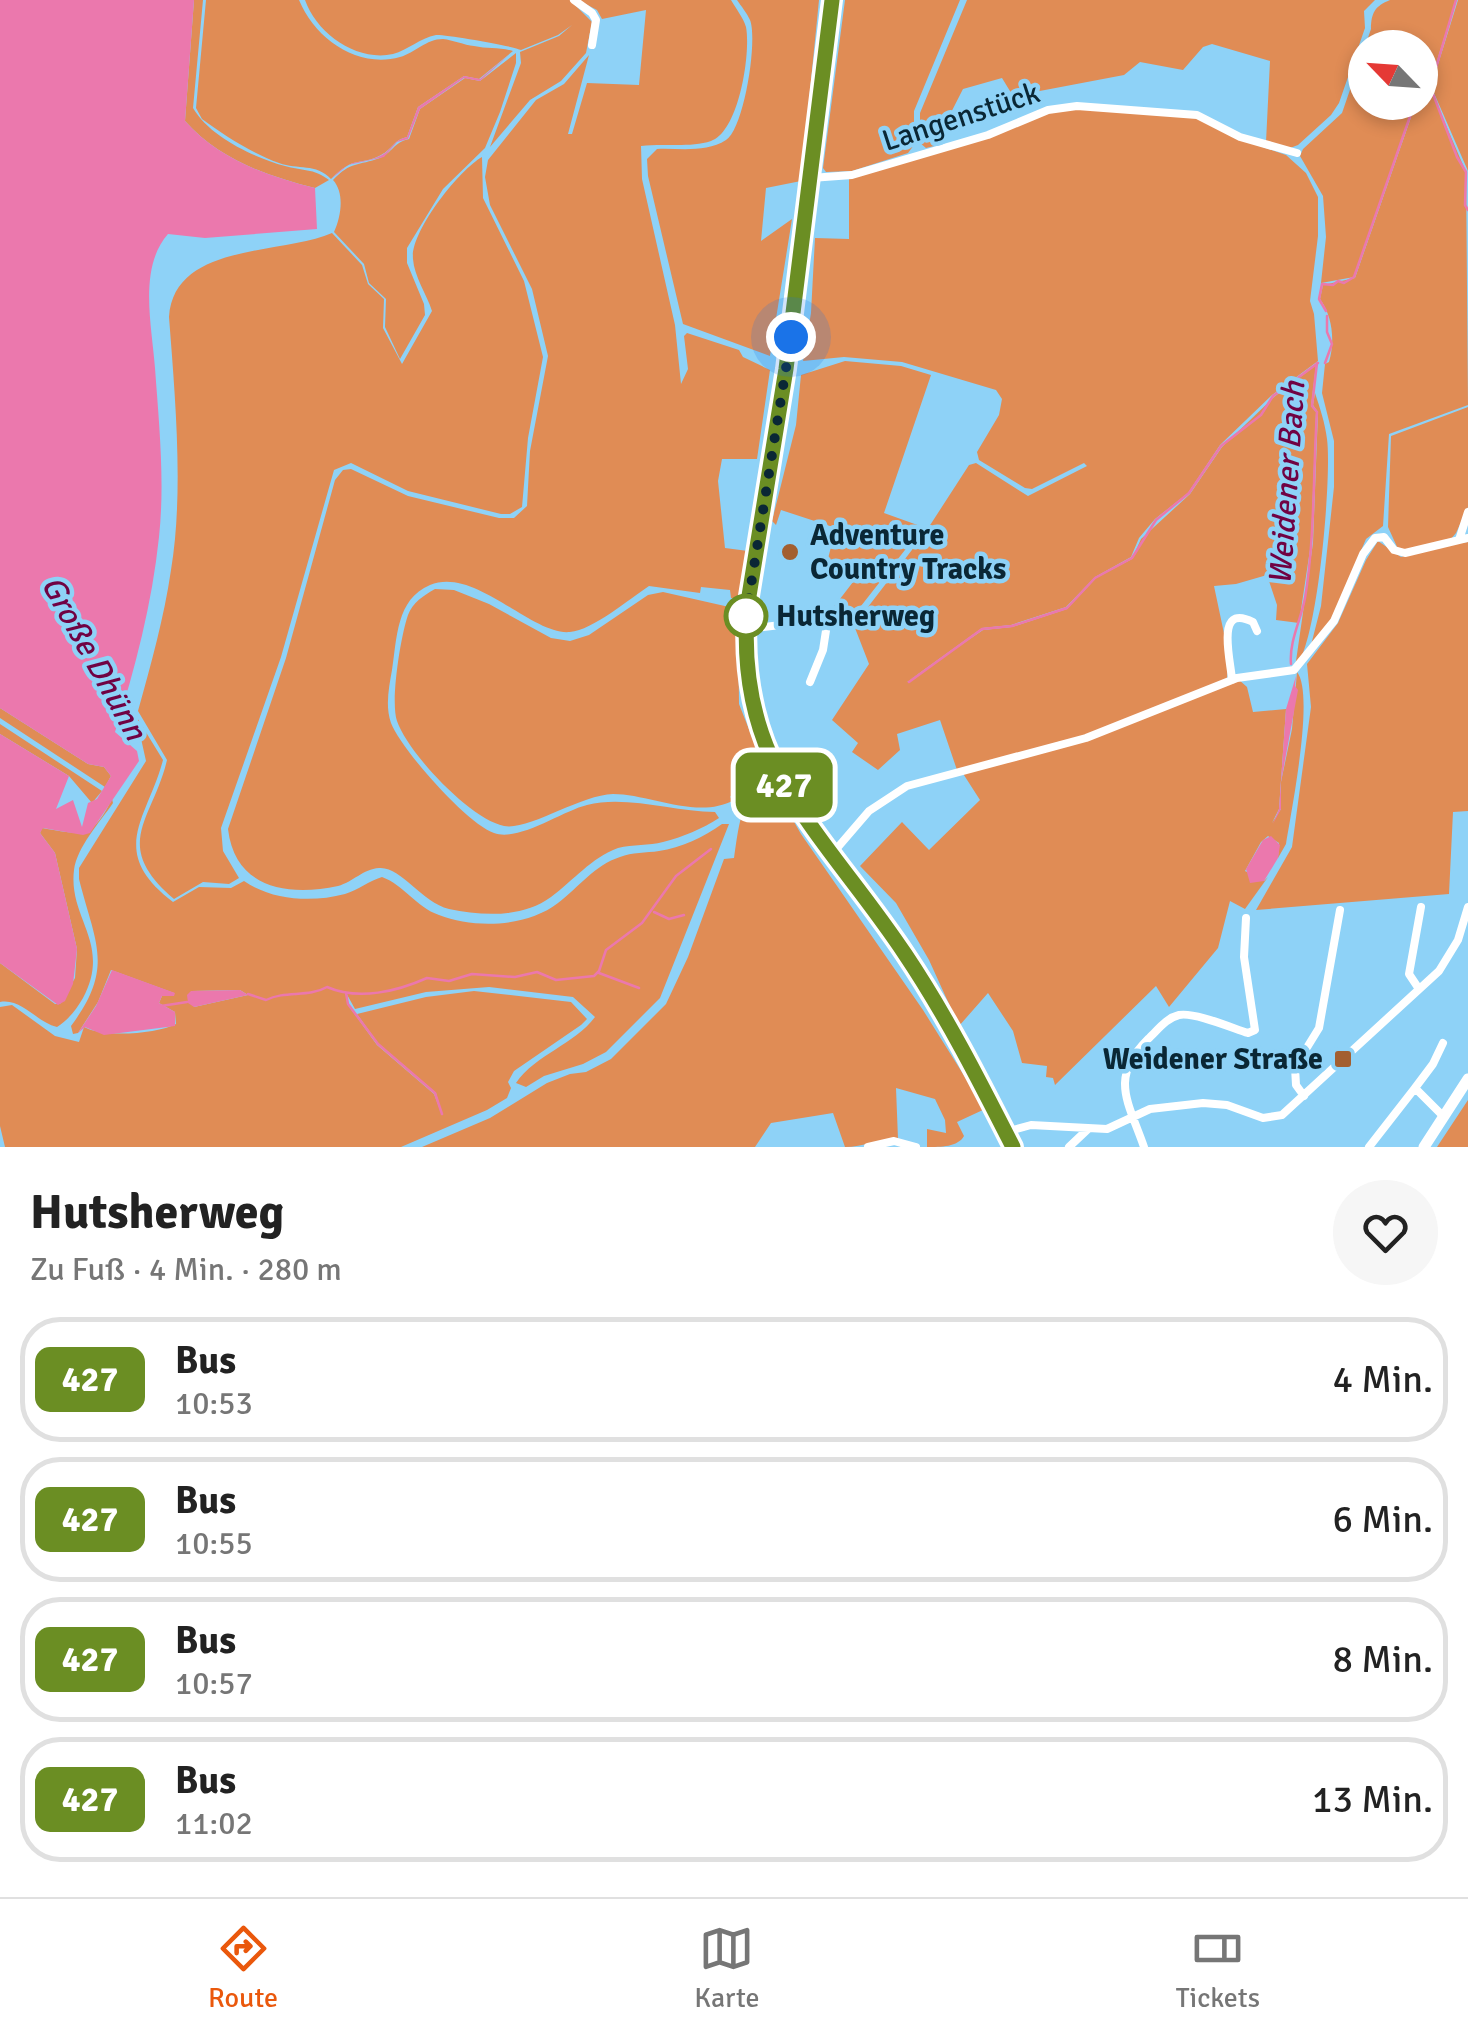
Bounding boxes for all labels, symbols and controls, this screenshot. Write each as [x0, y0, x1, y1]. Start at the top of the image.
north arrow [1348, 30, 1438, 120]
map controls [1348, 30, 1438, 120]
street label: Langenstück [878, 74, 1044, 160]
your location [766, 312, 816, 362]
water label: Weidener Bach [1260, 378, 1314, 586]
place label: Adventure Country Tracks [810, 517, 1006, 588]
marker: Adventure Country Tracks [779, 541, 801, 563]
water label: Große Dhünn [33, 569, 156, 748]
marker: Hutsherweg [725, 595, 767, 637]
place label: Hutsherweg [776, 598, 935, 635]
line badge: 427 [726, 752, 842, 818]
text: 427 [756, 764, 812, 807]
place label: Weidener Straße [1103, 1041, 1323, 1078]
marker: Weidener Straße [1332, 1048, 1354, 1070]
button: heart [1333, 1180, 1438, 1285]
text: Hutsherweg [30, 1183, 284, 1242]
text: Zu Fuß · 4 Min. · 280 m [30, 1250, 342, 1289]
text: Bus [175, 1337, 236, 1384]
text: 4 Min. [1332, 1356, 1433, 1403]
text: 427 [62, 1358, 118, 1401]
text: 10:53 [175, 1384, 253, 1423]
text: Bus [175, 1477, 236, 1524]
text: 6 Min. [1332, 1496, 1433, 1543]
text: 427 [62, 1498, 118, 1541]
text: 10:55 [175, 1524, 253, 1563]
text: Bus [175, 1617, 236, 1664]
text: 8 Min. [1332, 1636, 1433, 1683]
text: 427 [62, 1638, 118, 1681]
text: 10:57 [175, 1664, 253, 1703]
text: Bus [175, 1757, 236, 1804]
text: 13 Min. [1312, 1776, 1433, 1823]
text: 427 [62, 1778, 118, 1821]
text: 11:02 [175, 1804, 253, 1843]
tab: Route [208, 1921, 278, 2015]
tab: Karte [694, 1921, 760, 2015]
tab: Tickets [1176, 1921, 1260, 2015]

